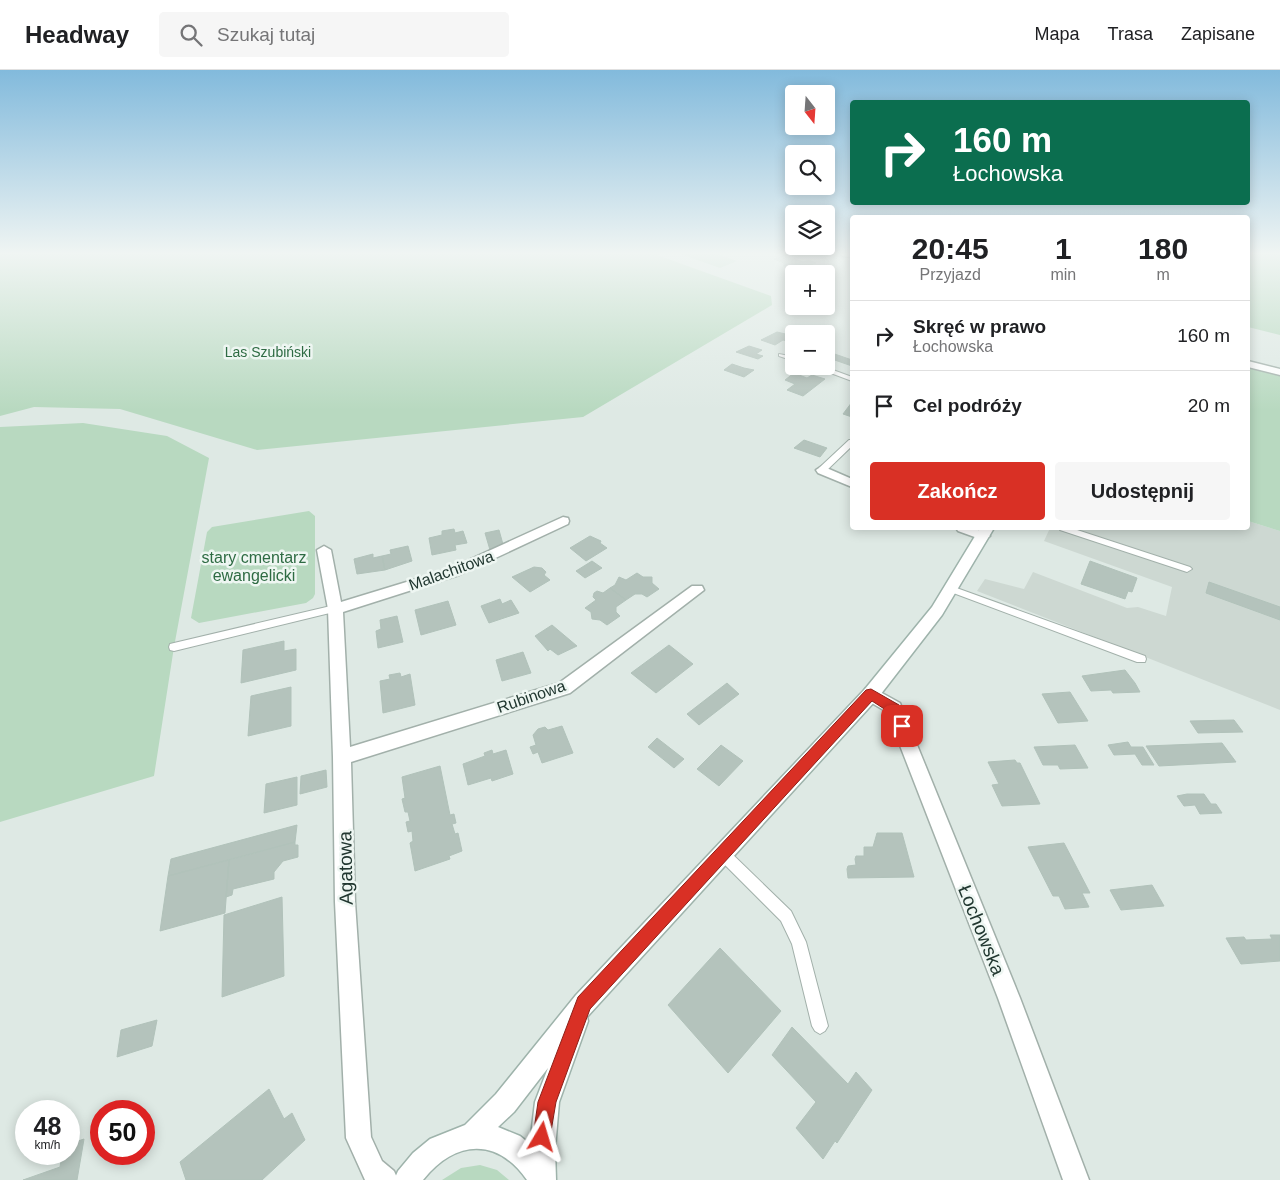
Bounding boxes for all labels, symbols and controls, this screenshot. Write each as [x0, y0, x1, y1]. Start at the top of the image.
search box [159, 12, 509, 57]
text: Headway [25, 21, 129, 48]
icon: search [177, 21, 205, 49]
text: Szukaj tutaj [217, 24, 315, 45]
text: Mapa [1035, 24, 1080, 44]
text: Trasa [1108, 24, 1153, 44]
text: Zapisane [1181, 24, 1255, 44]
north arrow [785, 85, 835, 135]
map controls [785, 85, 835, 375]
icon: right [870, 120, 935, 185]
text: 160 m [953, 120, 1052, 159]
button: search [785, 145, 835, 195]
text: Łochowska [953, 161, 1063, 186]
button: layers [785, 205, 835, 255]
text: 20:45 [912, 232, 989, 265]
text: 1 [1055, 232, 1072, 265]
text: 180 [1138, 232, 1188, 265]
button: + [785, 265, 835, 315]
text: Przyjazd [920, 266, 981, 283]
text: min [1050, 266, 1076, 283]
text: m [1156, 266, 1170, 283]
text: Skręć w prawo [913, 316, 1046, 337]
icon: right [870, 322, 898, 350]
button: − [785, 325, 835, 375]
text: 160 m [1177, 325, 1230, 346]
text: Łochowska [913, 338, 993, 355]
park label: Las Szubiński [225, 344, 311, 360]
icon: arrive [870, 392, 898, 420]
text: Cel podróży [913, 395, 1022, 416]
text: 20 m [1188, 395, 1230, 416]
button: Zakończ [870, 462, 1045, 520]
button: Udostępnij [1055, 462, 1230, 520]
street label: Malachitowa [406, 547, 496, 594]
park label: stary cmentarz ewangelicki [202, 549, 306, 584]
street label: Rubinowa [495, 677, 568, 716]
pin [881, 705, 923, 747]
icon: arrive [888, 712, 916, 740]
street label: Agatowa [334, 830, 357, 905]
street label: Łochowska [954, 882, 1009, 979]
speed limit sign: 50 [90, 1100, 155, 1165]
position arrow [515, 1110, 567, 1162]
text: 48 [34, 1112, 61, 1140]
text: km/h [34, 1138, 61, 1152]

